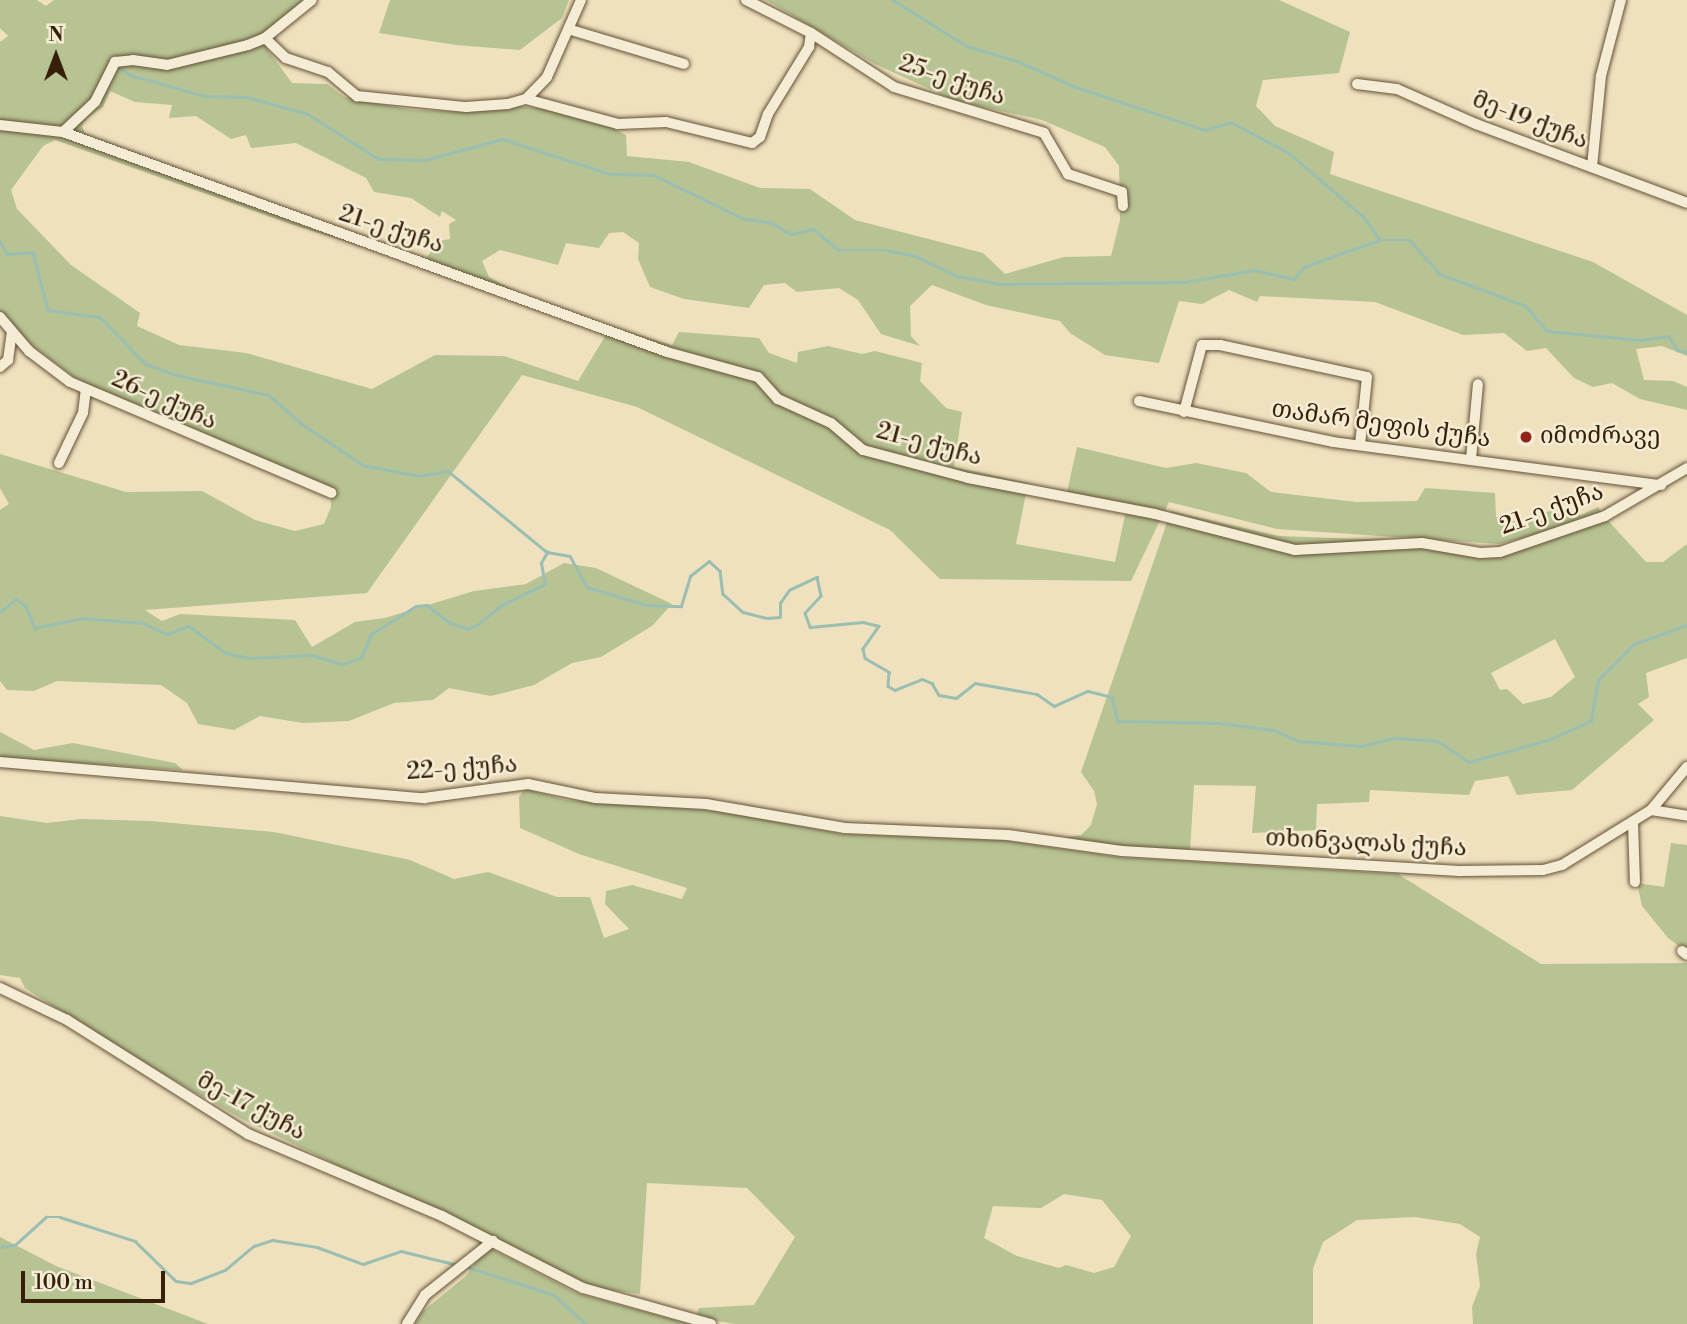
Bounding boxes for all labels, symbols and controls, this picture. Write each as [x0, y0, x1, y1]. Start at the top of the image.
north arrow [21, 21, 91, 91]
text: N [48, 23, 64, 47]
street label: 25-ე ქუჩა [895, 49, 1009, 113]
street label: მე-19 ქუჩა [1468, 86, 1592, 156]
street label: 21-ე ქუჩა [335, 200, 447, 260]
street label: 26-ე ქუჩა [107, 365, 221, 437]
street label: თამარ მეფის ქუჩა [1270, 395, 1492, 455]
street label: 21-ე ქუჩა [873, 417, 985, 473]
place label: იმოძრავე [1540, 423, 1661, 451]
marker: იმოძრავე [1518, 429, 1534, 445]
street label: 21-ე ქუჩა [1496, 478, 1608, 542]
street label: 22-ე ქუჩა [406, 751, 518, 787]
street label: თხინვალას ქუჩა [1265, 824, 1467, 864]
street label: მე-17 ქუჩა [192, 1066, 310, 1148]
scale bar [24, 1258, 168, 1302]
text: 100 m [34, 1270, 93, 1296]

